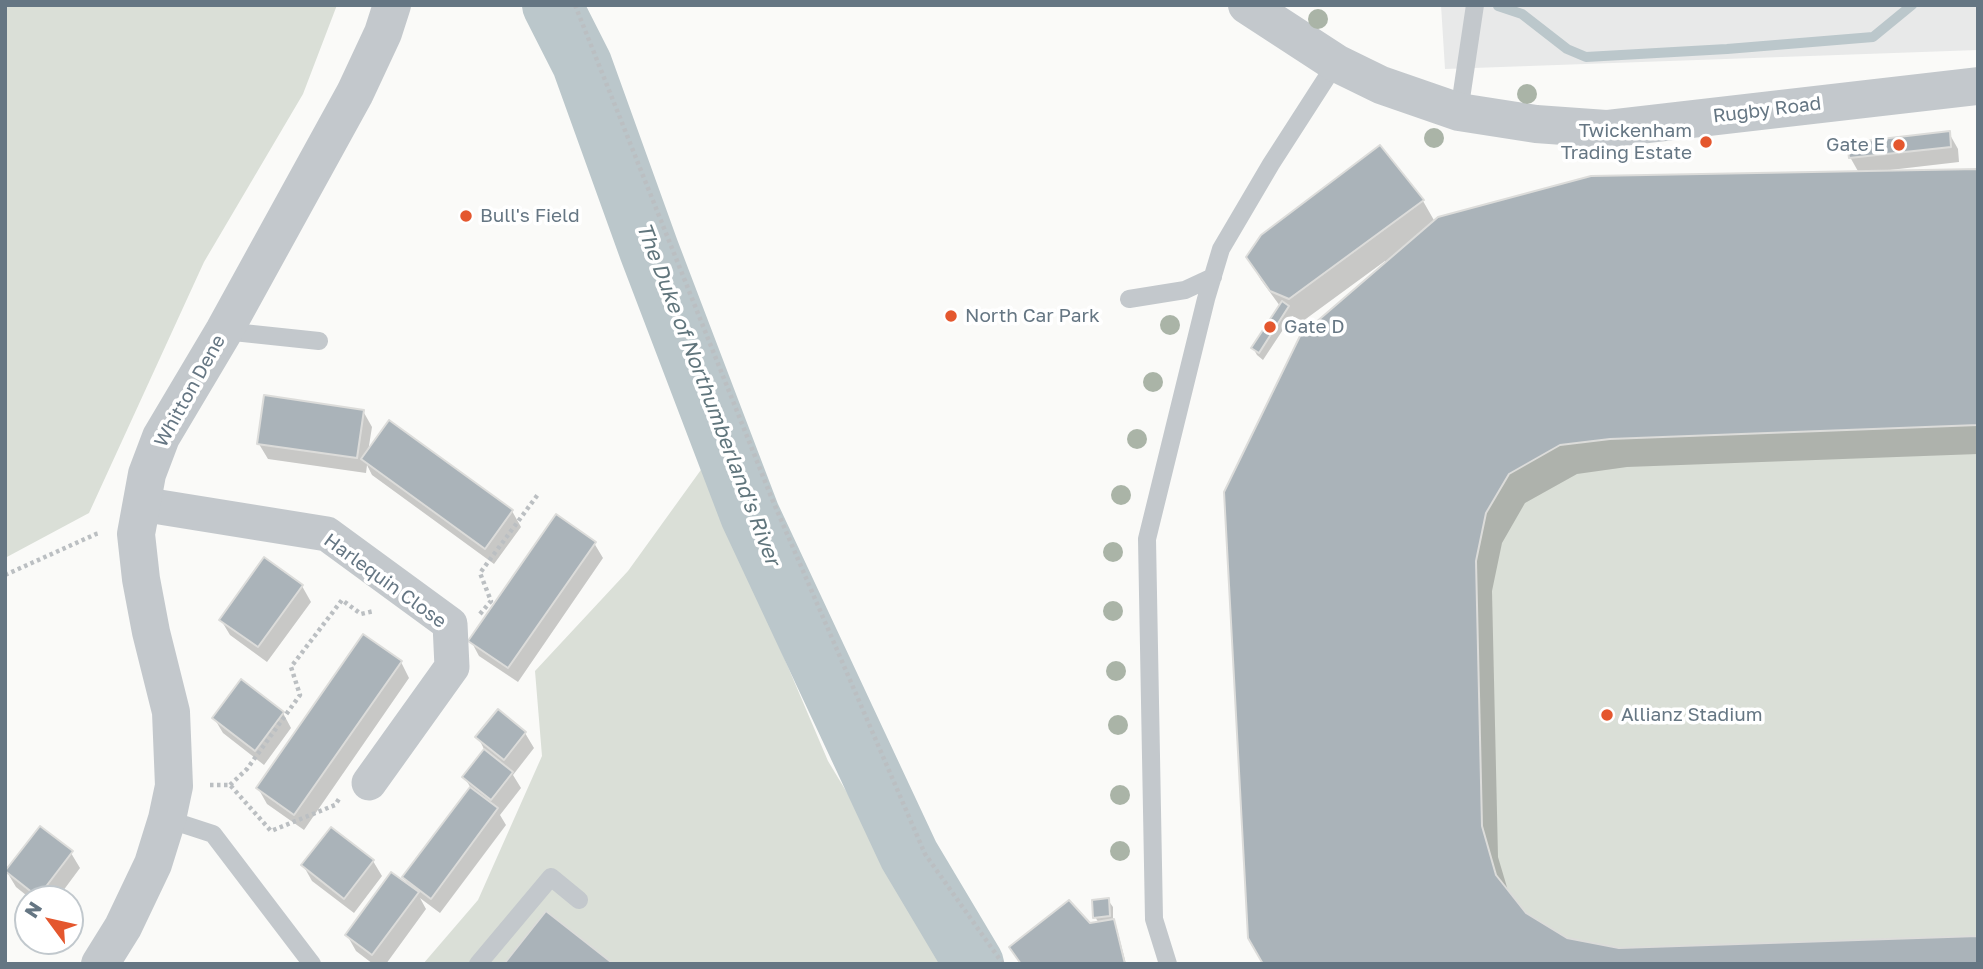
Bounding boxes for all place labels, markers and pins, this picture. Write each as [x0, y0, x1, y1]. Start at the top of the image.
place label: Twickenham Trading Estate [1561, 120, 1692, 164]
marker: Twickenham Trading Estate [1698, 134, 1714, 150]
place label: Gate E [1826, 134, 1885, 156]
marker: Gate E [1891, 137, 1907, 153]
place label: Bull's Field [480, 205, 580, 227]
marker: Bull's Field [458, 208, 474, 224]
place label: North Car Park [965, 305, 1100, 327]
marker: North Car Park [943, 308, 959, 324]
place label: Gate D [1284, 316, 1345, 338]
marker: Gate D [1262, 319, 1278, 335]
place label: Allianz Stadium [1621, 704, 1763, 726]
marker: Allianz Stadium [1599, 707, 1615, 723]

